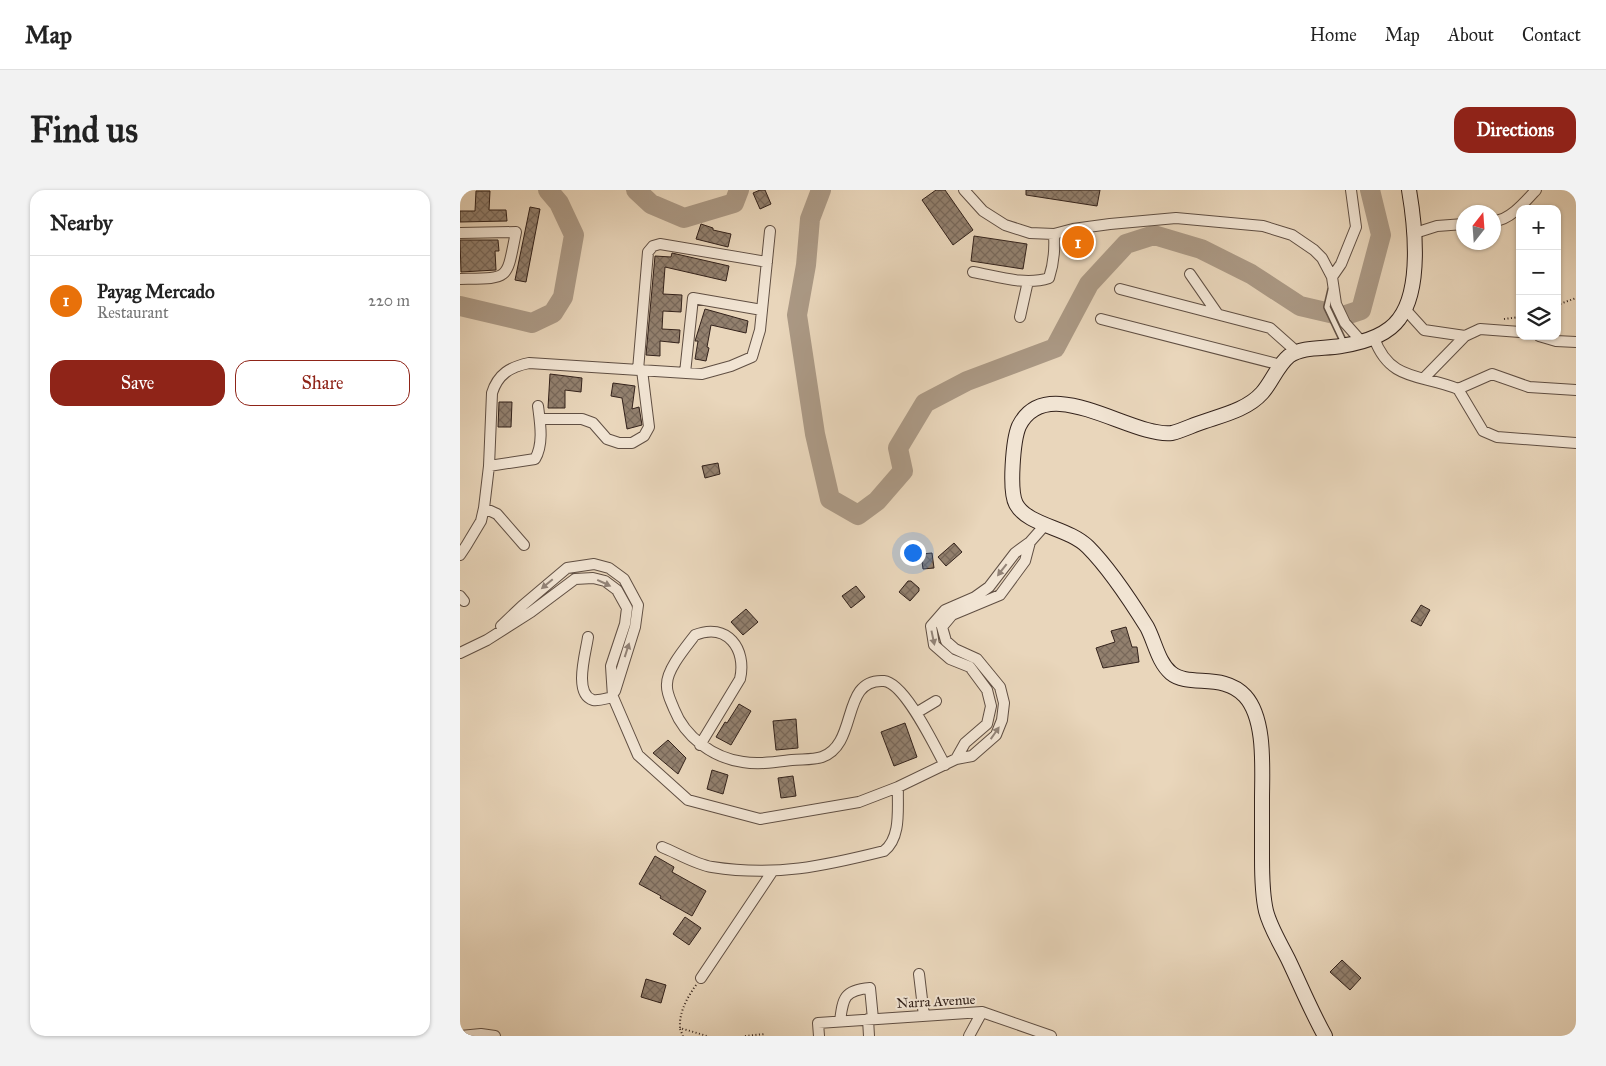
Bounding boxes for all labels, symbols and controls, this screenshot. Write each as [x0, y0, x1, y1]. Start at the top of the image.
text: Map [25, 20, 72, 50]
text: Home [1310, 24, 1357, 46]
text: Map [1385, 24, 1420, 46]
text: About [1448, 24, 1494, 46]
text: Contact [1522, 24, 1581, 46]
button: Directions [1454, 107, 1576, 153]
text: Find us [30, 109, 138, 152]
north arrow [1456, 205, 1501, 250]
map controls [1516, 205, 1561, 340]
button: + [1516, 205, 1561, 250]
text: Nearby [50, 210, 113, 236]
pin: 1 [1062, 223, 1094, 261]
button: − [1516, 250, 1561, 295]
text: Payag Mercado [97, 280, 215, 303]
text: 1 [63, 291, 69, 310]
text: 220 m [368, 291, 410, 310]
button: layers [1516, 295, 1561, 340]
text: Restaurant [97, 303, 169, 322]
button: Save [50, 360, 225, 406]
button: Share [235, 360, 410, 406]
your location [900, 540, 926, 566]
one-way arrow [997, 563, 1007, 577]
one-way arrow [596, 578, 611, 587]
one-way arrow [541, 579, 554, 590]
one-way arrow [930, 630, 938, 646]
one-way arrow [624, 643, 632, 658]
one-way arrow [990, 726, 1000, 740]
street label: Narra Avenue [896, 991, 976, 1012]

